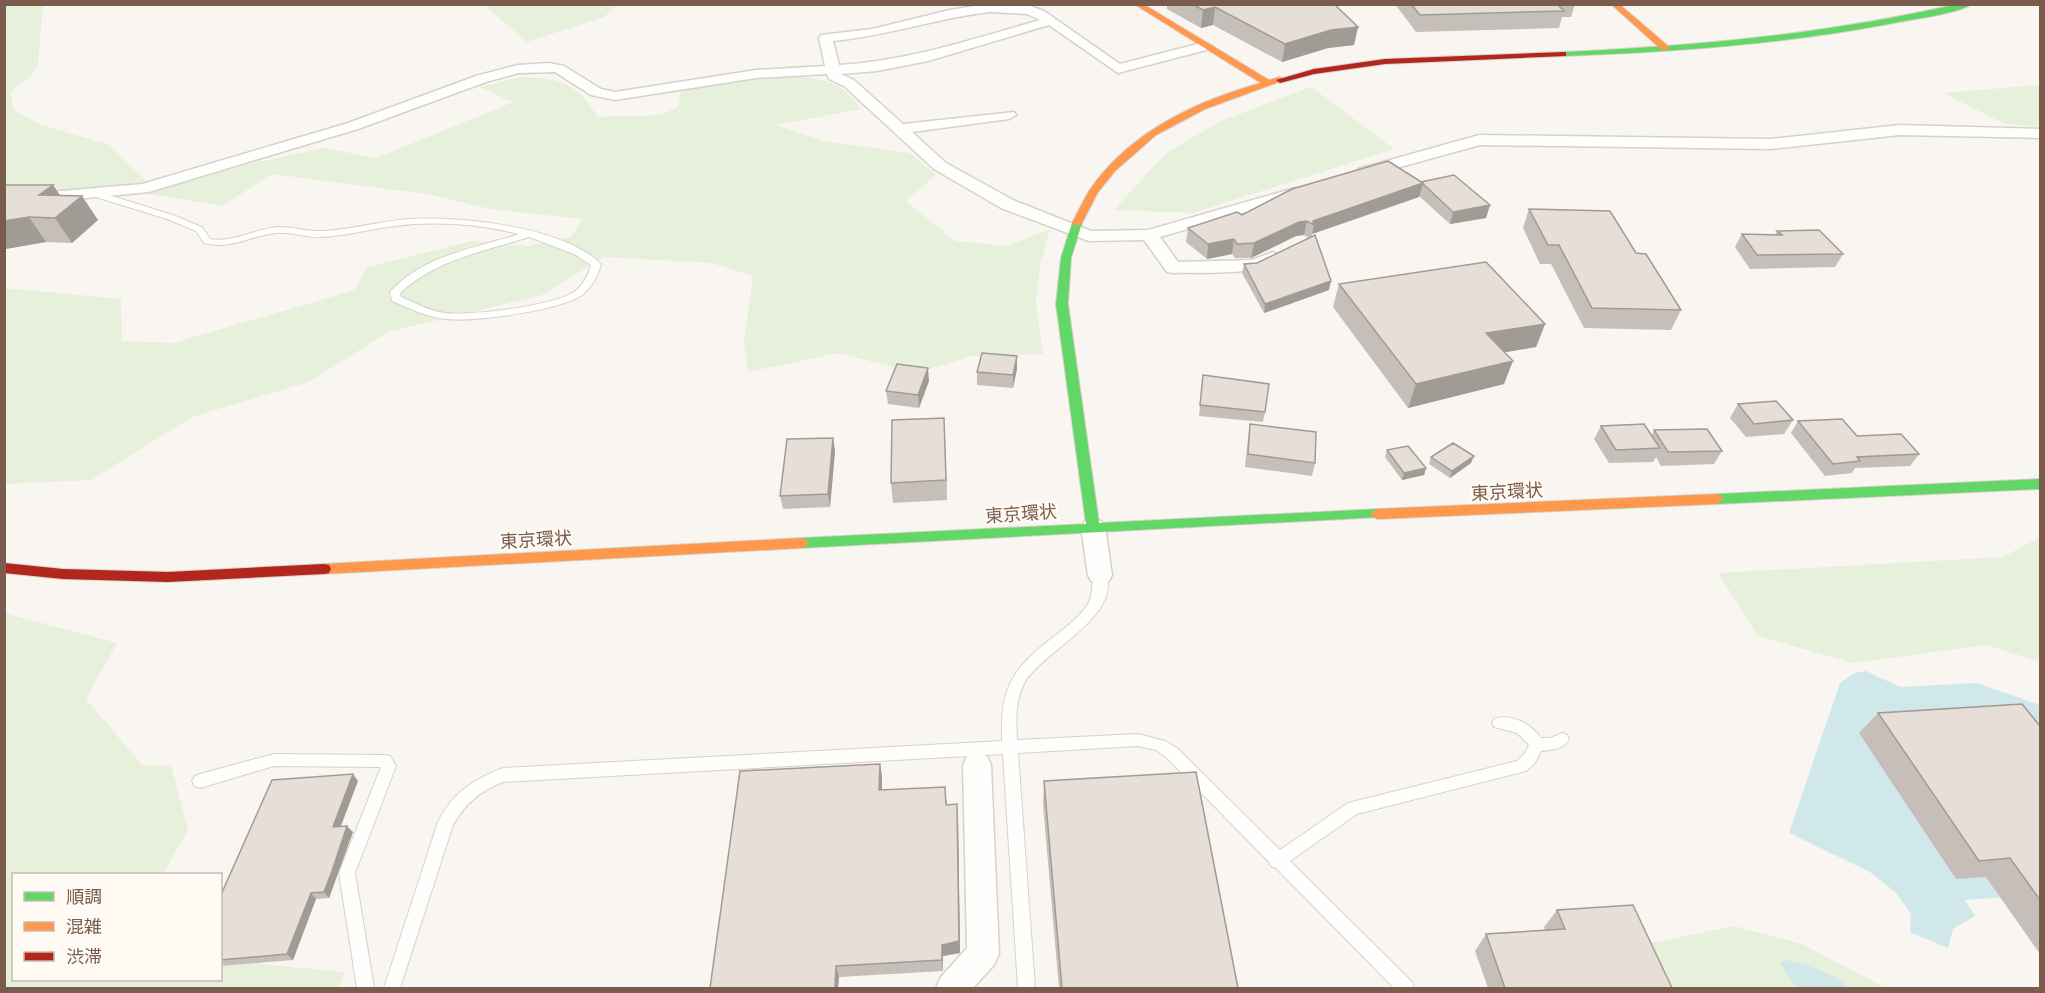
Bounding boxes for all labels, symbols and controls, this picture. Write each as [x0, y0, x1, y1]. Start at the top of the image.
street label: 東京環状 [1470, 477, 1544, 507]
street label: 東京環状 [984, 499, 1058, 529]
street label: 東京環状 [499, 525, 573, 555]
legend [12, 873, 222, 981]
text: 順調 [66, 884, 102, 910]
text: 混雑 [66, 914, 102, 940]
text: 渋滞 [66, 944, 102, 970]

